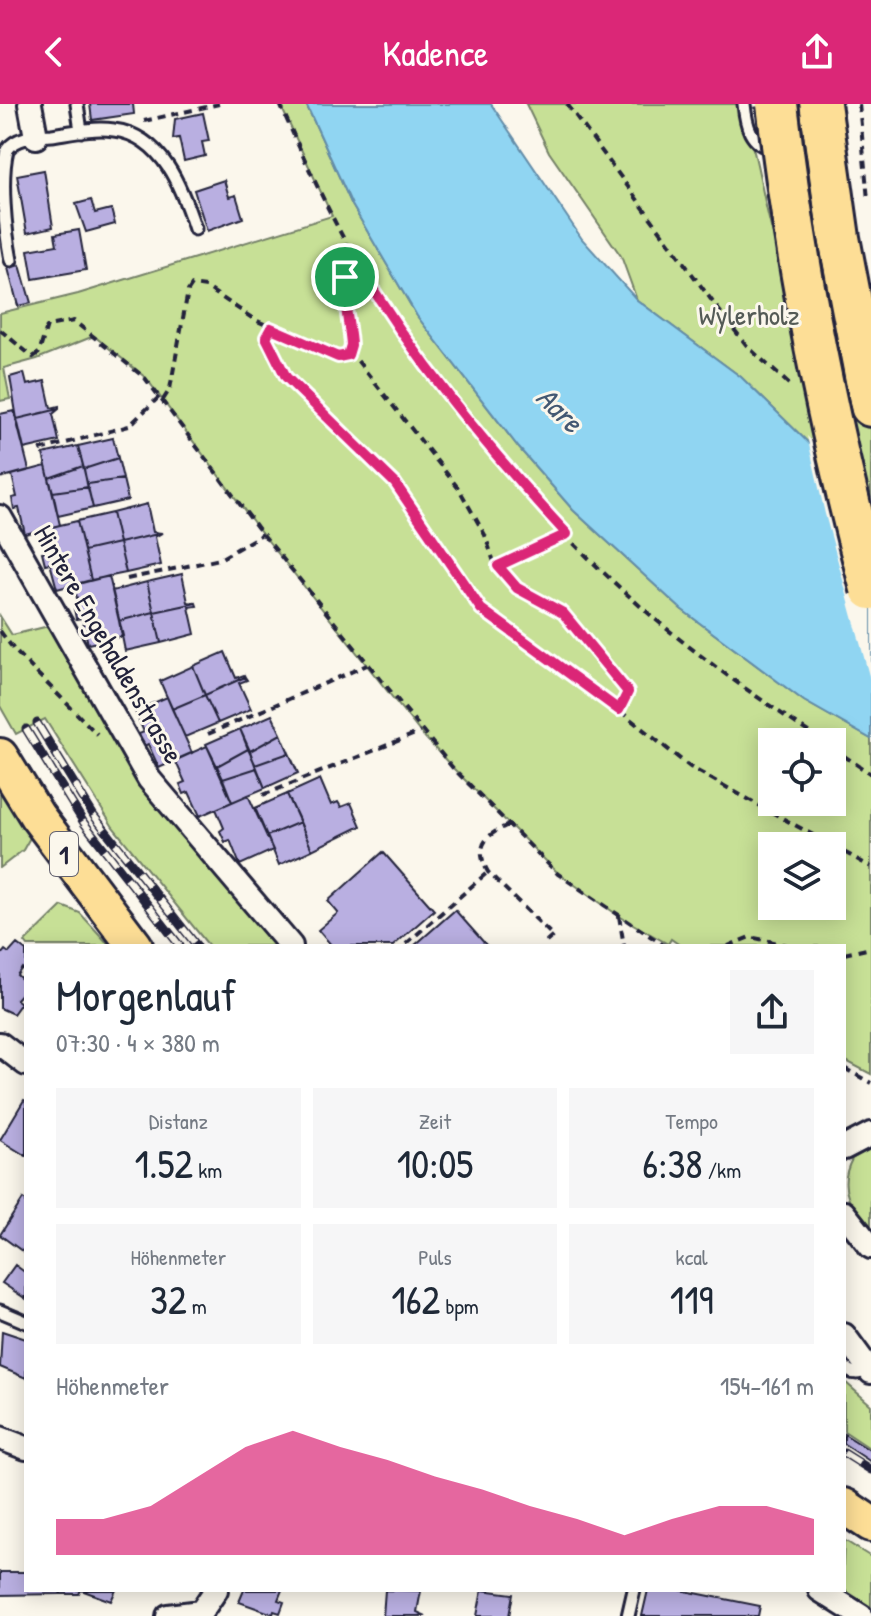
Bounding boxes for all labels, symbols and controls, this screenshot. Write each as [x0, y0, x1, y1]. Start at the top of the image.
text: Kadence [383, 28, 488, 77]
icon: back [32, 30, 76, 74]
icon: share [795, 30, 839, 74]
pin [311, 243, 379, 311]
icon: arrive [323, 255, 367, 299]
park label: Wylerholz [699, 296, 799, 334]
water label: Aare [528, 377, 593, 441]
street label: Hintere Engehaldenstrasse [25, 518, 193, 770]
map controls [758, 728, 846, 920]
button: locate [758, 728, 846, 816]
road number: 1 [50, 832, 78, 876]
button: layers [758, 832, 846, 920]
text: Morgenlauf [56, 965, 236, 1025]
button: share [730, 970, 814, 1054]
text: 07:30 · 4 × 380 m [56, 1025, 220, 1060]
text: Distanz [149, 1106, 208, 1136]
text: Zeit [419, 1106, 451, 1136]
text: Tempo [666, 1106, 718, 1136]
text: 1.52 [134, 1136, 193, 1190]
text: 10:05 [397, 1136, 473, 1190]
text: 6:38 [642, 1136, 703, 1190]
text: km [193, 1155, 222, 1185]
text: /km [703, 1155, 741, 1185]
text: Höhenmeter [131, 1242, 226, 1272]
text: Puls [418, 1242, 452, 1272]
text: kcal [676, 1242, 708, 1272]
text: 32 [150, 1272, 187, 1326]
text: 162 [391, 1272, 440, 1326]
text: 119 [670, 1272, 714, 1326]
text: m [187, 1291, 207, 1321]
text: bpm [440, 1291, 479, 1321]
text: Höhenmeter [56, 1368, 169, 1403]
text: 154–161 m [720, 1368, 814, 1403]

